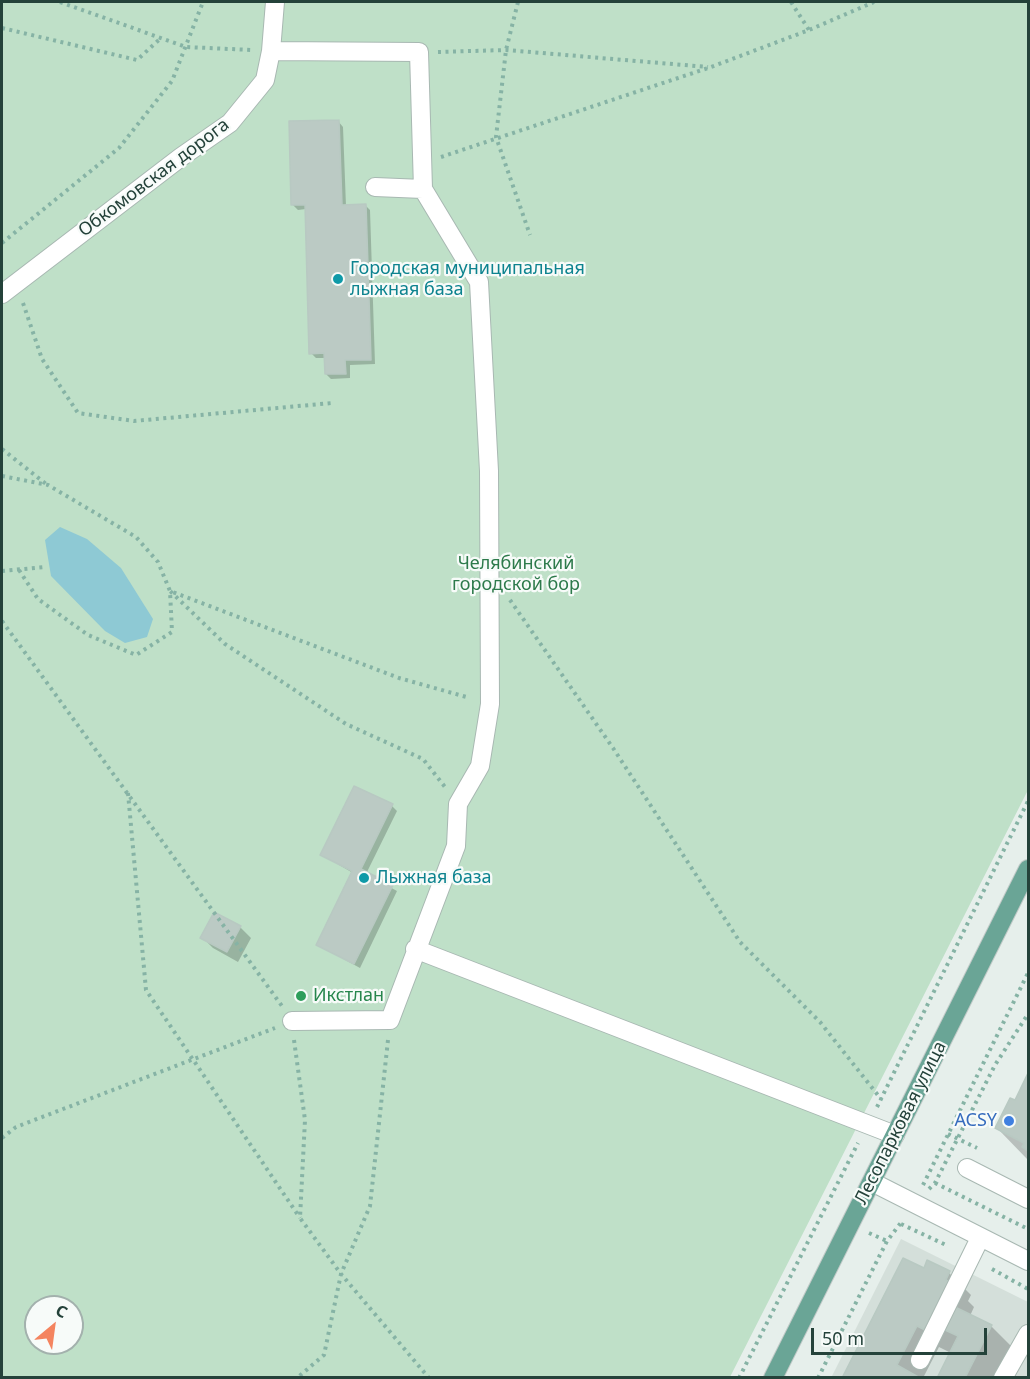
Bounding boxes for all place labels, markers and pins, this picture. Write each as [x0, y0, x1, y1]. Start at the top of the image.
place label: Городская муниципальная лыжная база [350, 258, 585, 300]
marker: Городская муниципальная лыжная база [331, 272, 345, 286]
place label: Лыжная база [376, 867, 492, 889]
marker: Лыжная база [357, 871, 371, 885]
place label: Икстлан [313, 985, 384, 1007]
marker: Икстлан [294, 989, 308, 1003]
place label: ACSY [954, 1110, 997, 1132]
marker: ACSY [1002, 1114, 1016, 1128]

